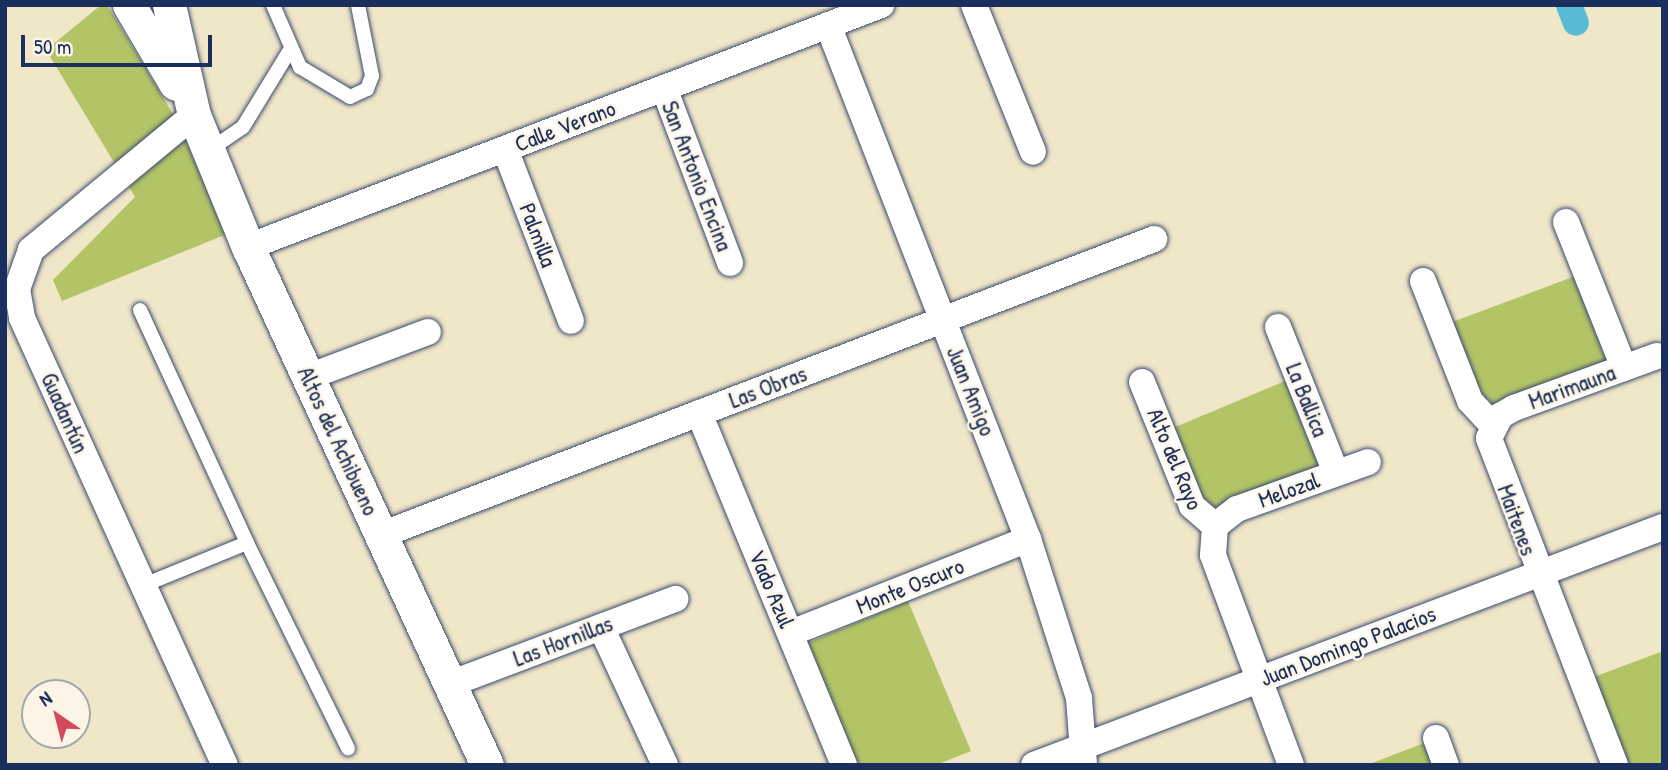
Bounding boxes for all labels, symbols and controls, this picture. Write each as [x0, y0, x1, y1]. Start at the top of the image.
scale bar [24, 21, 215, 65]
text: 50 m [34, 32, 71, 61]
street label: Calle Verano [511, 94, 619, 158]
street label: San Antonio Encina [656, 97, 738, 255]
street label: Palmilla [513, 199, 563, 271]
street label: Juan Amigo [941, 342, 1001, 440]
street label: La Ballica [1280, 359, 1334, 441]
street label: Marimauna [1525, 359, 1619, 415]
street label: Las Obras [725, 360, 811, 414]
street label: Altos del Achibueno [292, 362, 384, 520]
street label: Guadantún [35, 368, 95, 458]
street label: Alto del Rayo [1141, 404, 1209, 514]
street label: Melozal [1255, 466, 1323, 514]
street label: Maitenes [1491, 481, 1543, 559]
street label: Vado Azul [743, 546, 801, 632]
street label: Monte Oscuro [852, 552, 968, 620]
street label: Juan Domingo Palacios [1256, 600, 1440, 692]
street label: Las Hornillas [510, 609, 616, 673]
north arrow [21, 679, 91, 749]
text: N [33, 685, 57, 712]

